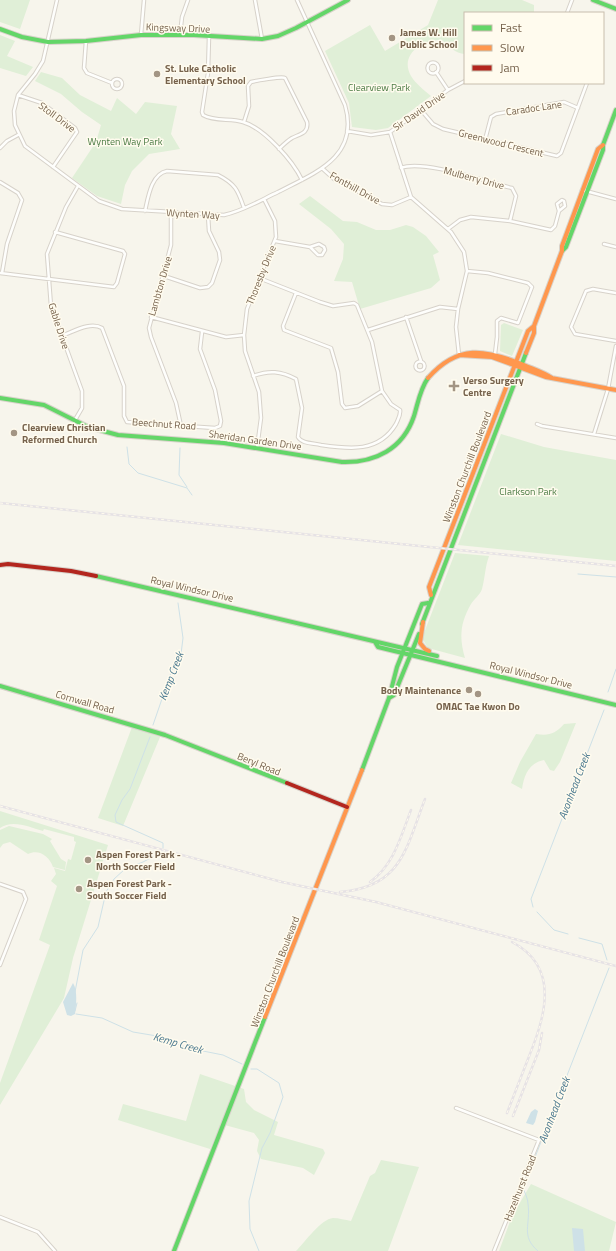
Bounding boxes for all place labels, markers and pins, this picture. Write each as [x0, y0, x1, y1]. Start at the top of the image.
place label: James W. Hill Public School [400, 25, 458, 52]
marker: James W. Hill Public School [387, 33, 397, 43]
place label: St. Luke Catholic Elementary School [165, 61, 246, 88]
marker: St. Luke Catholic Elementary School [152, 69, 162, 79]
place label: Verso Surgery Centre [463, 373, 524, 400]
marker: Verso Surgery Centre [448, 380, 460, 392]
place label: Clearview Christian Reformed Church [22, 420, 105, 447]
marker: Clearview Christian Reformed Church [9, 428, 19, 438]
place label: Body Maintenance [381, 683, 461, 698]
marker: Body Maintenance [464, 685, 474, 695]
marker: OMAC Tae Kwon Do [473, 689, 483, 699]
place label: OMAC Tae Kwon Do [436, 699, 520, 714]
place label: Aspen Forest Park - North Soccer Field [96, 847, 181, 874]
marker: Aspen Forest Park - North Soccer Field [83, 855, 93, 865]
place label: Aspen Forest Park - South Soccer Field [87, 876, 172, 903]
marker: Aspen Forest Park - South Soccer Field [74, 884, 84, 894]

